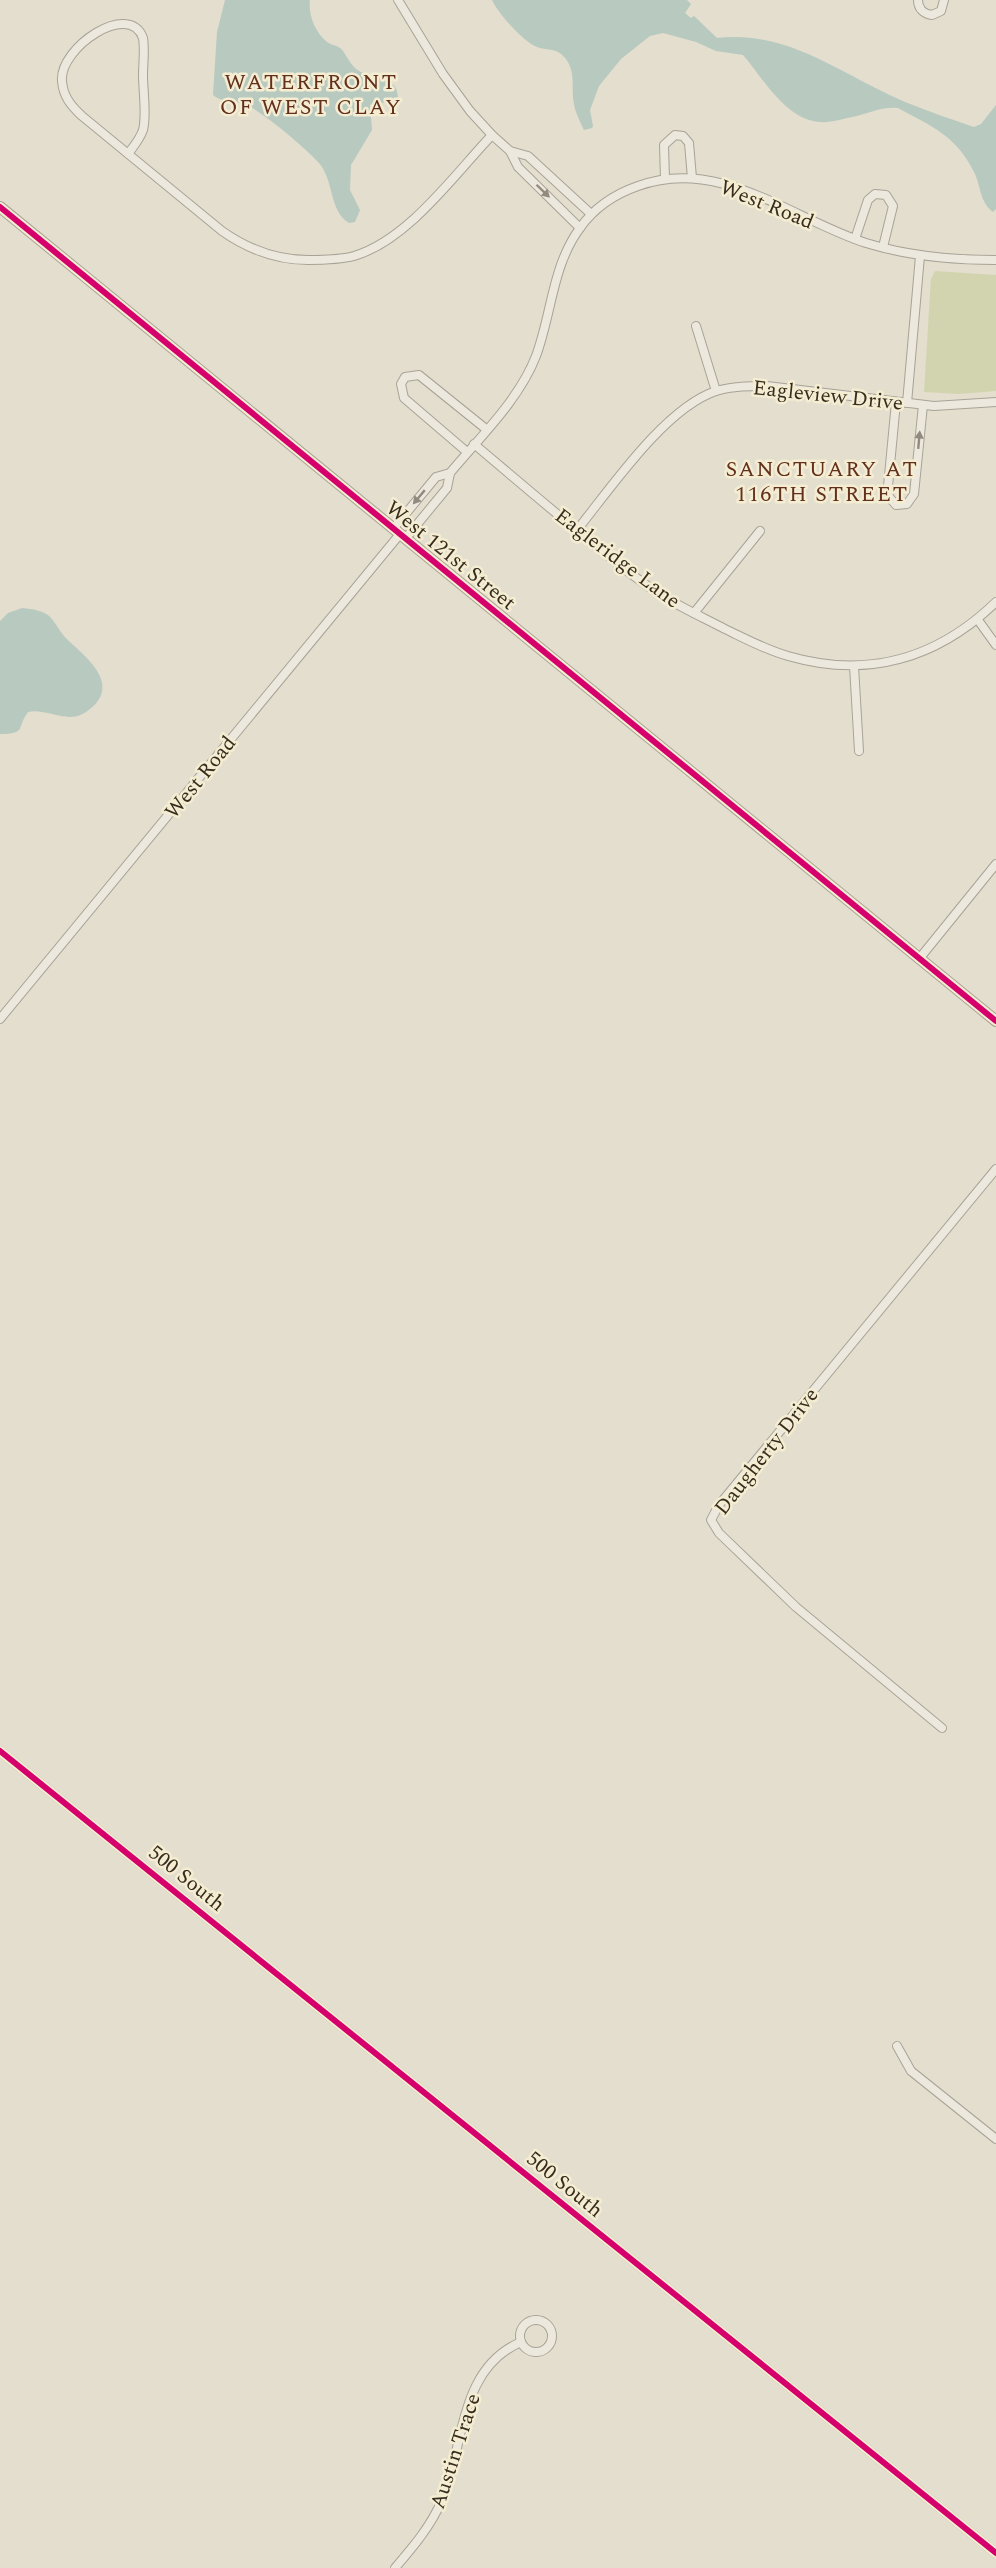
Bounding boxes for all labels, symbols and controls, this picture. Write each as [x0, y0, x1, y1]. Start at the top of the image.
district label: WATERFRONT OF WEST CLAY [220, 66, 402, 124]
street label: West Road [715, 172, 819, 238]
one-way arrow [535, 184, 549, 198]
street label: Eagleview Drive [751, 372, 905, 420]
one-way arrow [914, 430, 924, 449]
district label: SANCTUARY AT 116TH STREET [725, 453, 919, 511]
one-way arrow [413, 489, 426, 505]
street label: West 121st Street [378, 493, 523, 619]
street label: Eagleridge Lane [548, 501, 687, 617]
street label: West Road [157, 729, 244, 826]
street label: Daugherty Drive [707, 1381, 827, 1522]
street label: 500 South [141, 1838, 232, 1920]
street label: 500 South [519, 2144, 610, 2226]
street label: Austin Trace [422, 2389, 490, 2513]

